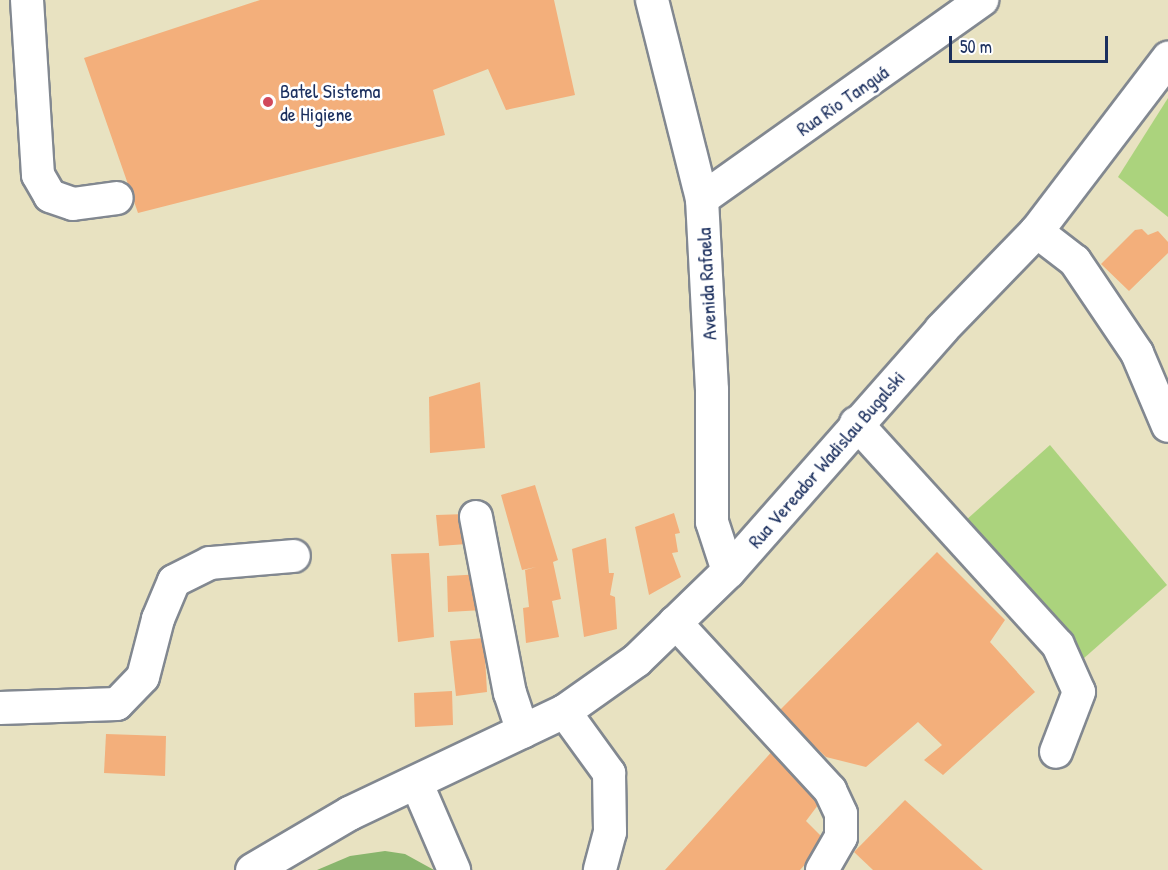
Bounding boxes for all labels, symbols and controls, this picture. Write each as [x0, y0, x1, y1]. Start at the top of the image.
scale bar [952, 24, 1111, 62]
text: 50 m [960, 34, 992, 59]
street label: Rua Rio Tanguá [791, 60, 893, 140]
place label: Batel Sistema de Higiene [280, 78, 380, 125]
marker: Batel Sistema de Higiene [261, 95, 275, 109]
street label: Avenida Rafaela [691, 227, 721, 341]
street label: Rua Vereador Wadislau Bugalski [742, 365, 910, 553]

